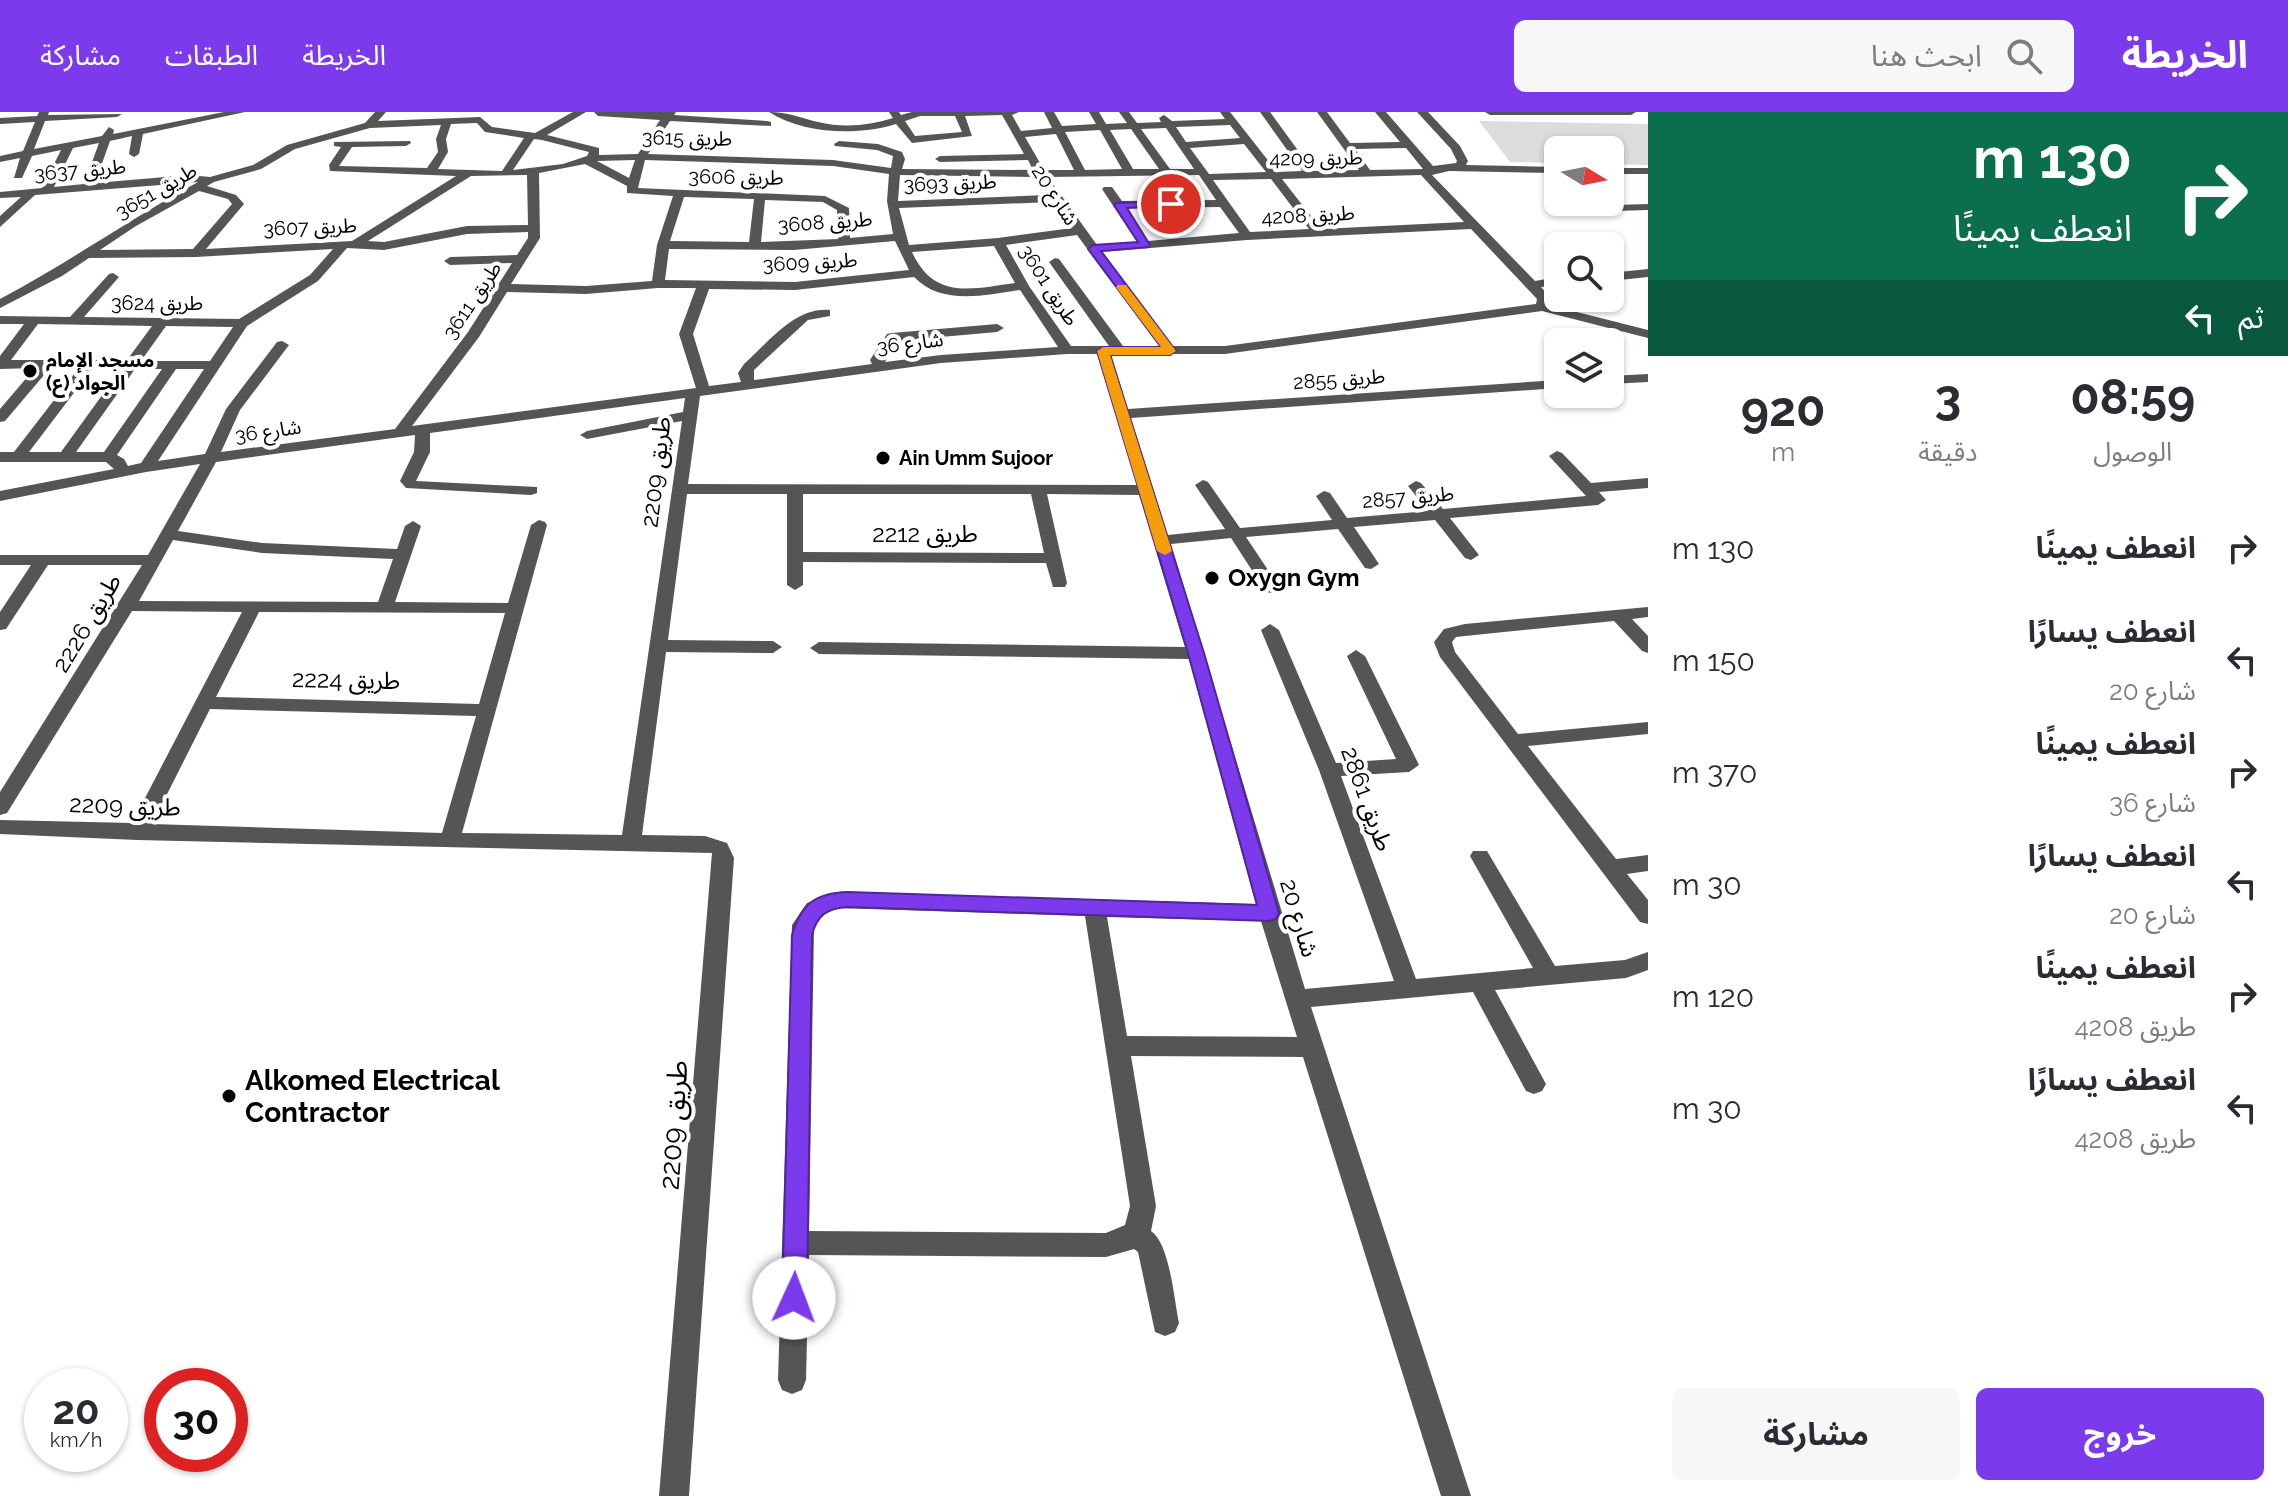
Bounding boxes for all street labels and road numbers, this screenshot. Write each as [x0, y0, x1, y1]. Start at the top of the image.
street label: طريق 3615 [642, 125, 732, 152]
street label: طريق 4209 [1269, 145, 1363, 172]
street label: طريق 3637 [33, 154, 127, 187]
street label: طريق 3651 [111, 158, 202, 225]
street label: شارع 20 [1024, 160, 1083, 231]
street label: طريق 3606 [688, 164, 784, 191]
street label: طريق 3693 [903, 169, 997, 198]
street label: طريق 4208 [1261, 201, 1355, 230]
street label: طريق 3608 [777, 207, 873, 238]
street label: طريق 3607 [263, 213, 357, 242]
street label: طريق 3601 [1013, 240, 1084, 331]
street label: طريق 3609 [762, 248, 858, 277]
street label: طريق 3611 [437, 257, 507, 344]
street label: طريق 3624 [111, 291, 203, 316]
street label: شارع 36 [875, 327, 945, 362]
street label: طريق 2855 [1292, 364, 1386, 395]
street label: شارع 36 [233, 414, 303, 451]
street label: طريق 2209 [634, 415, 678, 529]
street label: طريق 2857 [1361, 481, 1455, 514]
street label: طريق 2212 [872, 519, 978, 549]
street label: طريق 2226 [46, 568, 128, 678]
street label: طريق 2224 [292, 664, 400, 696]
street label: طريق 2861 [1334, 743, 1400, 855]
street label: طريق 2209 [69, 789, 181, 823]
street label: شارع 20 [1271, 875, 1325, 961]
street label: طريق 2209 [653, 1059, 695, 1191]

